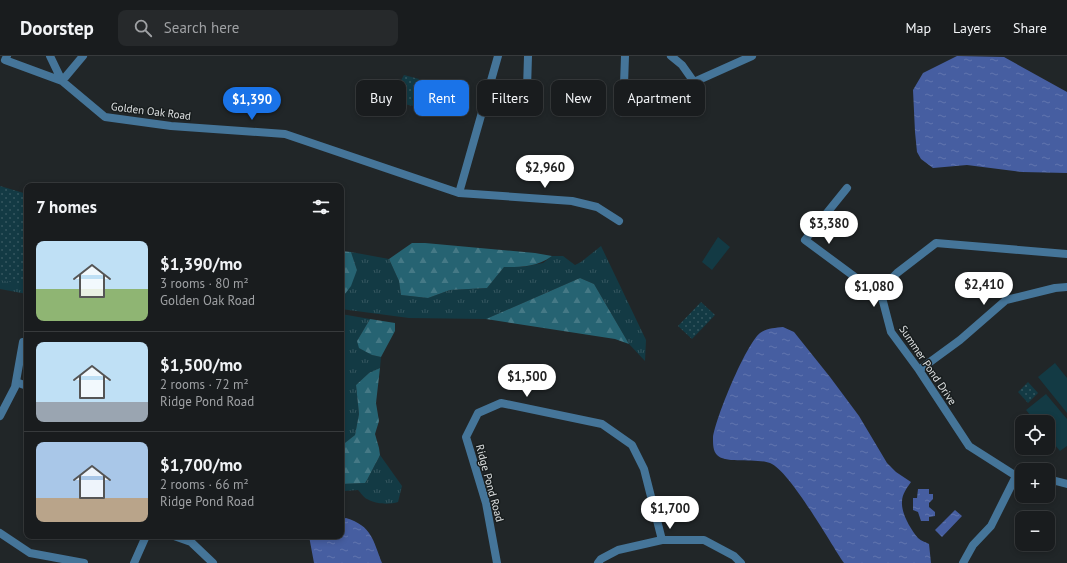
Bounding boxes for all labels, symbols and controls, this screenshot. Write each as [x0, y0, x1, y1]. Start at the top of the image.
search box [118, 10, 398, 46]
text: Doorstep [20, 16, 94, 40]
icon: search [132, 17, 154, 39]
text: Search here [164, 18, 240, 37]
text: Map [905, 19, 931, 37]
text: Layers [953, 19, 991, 37]
text: Share [1013, 19, 1047, 37]
chip: Buy [356, 80, 406, 116]
chip: Rent [414, 80, 469, 116]
chip: Filters [477, 80, 543, 116]
chip: New [551, 80, 606, 116]
chip: Apartment [614, 80, 705, 116]
pin: $1,390 [219, 87, 285, 121]
text: $1,390 [232, 91, 272, 108]
street label: Golden Oak Road [110, 99, 192, 123]
pin: $2,960 [512, 155, 578, 189]
text: $2,960 [525, 159, 565, 176]
text: 7 homes [36, 196, 97, 218]
icon: filters [310, 196, 332, 218]
pin: $3,380 [796, 211, 862, 245]
text: $3,380 [809, 215, 849, 232]
text: $1,390/mo [160, 253, 242, 275]
icon: home [68, 257, 116, 305]
pin: $2,410 [951, 272, 1017, 306]
pin: $1,080 [841, 274, 907, 308]
text: 3 rooms · 80 m² [160, 275, 249, 292]
text: $2,410 [964, 276, 1004, 293]
text: $1,080 [854, 278, 894, 295]
text: Golden Oak Road [160, 292, 255, 309]
street label: Summer Pond Drive [896, 323, 960, 408]
text: $1,500/mo [160, 354, 242, 376]
icon: home [68, 358, 116, 406]
pin: $1,500 [494, 364, 560, 398]
text: $1,500 [507, 368, 547, 385]
text: 2 rooms · 72 m² [160, 376, 249, 393]
text: Ridge Pond Road [160, 393, 254, 410]
map controls [1015, 415, 1055, 551]
button: locate [1015, 415, 1055, 455]
street label: Ridge Pond Road [473, 443, 507, 523]
text: $1,700/mo [160, 454, 242, 476]
icon: home [68, 458, 116, 506]
button: + [1015, 463, 1055, 503]
text: 2 rooms · 66 m² [160, 476, 249, 493]
text: Ridge Pond Road [160, 493, 254, 510]
pin: $1,700 [637, 496, 703, 530]
text: $1,700 [650, 500, 690, 517]
button: − [1015, 511, 1055, 551]

